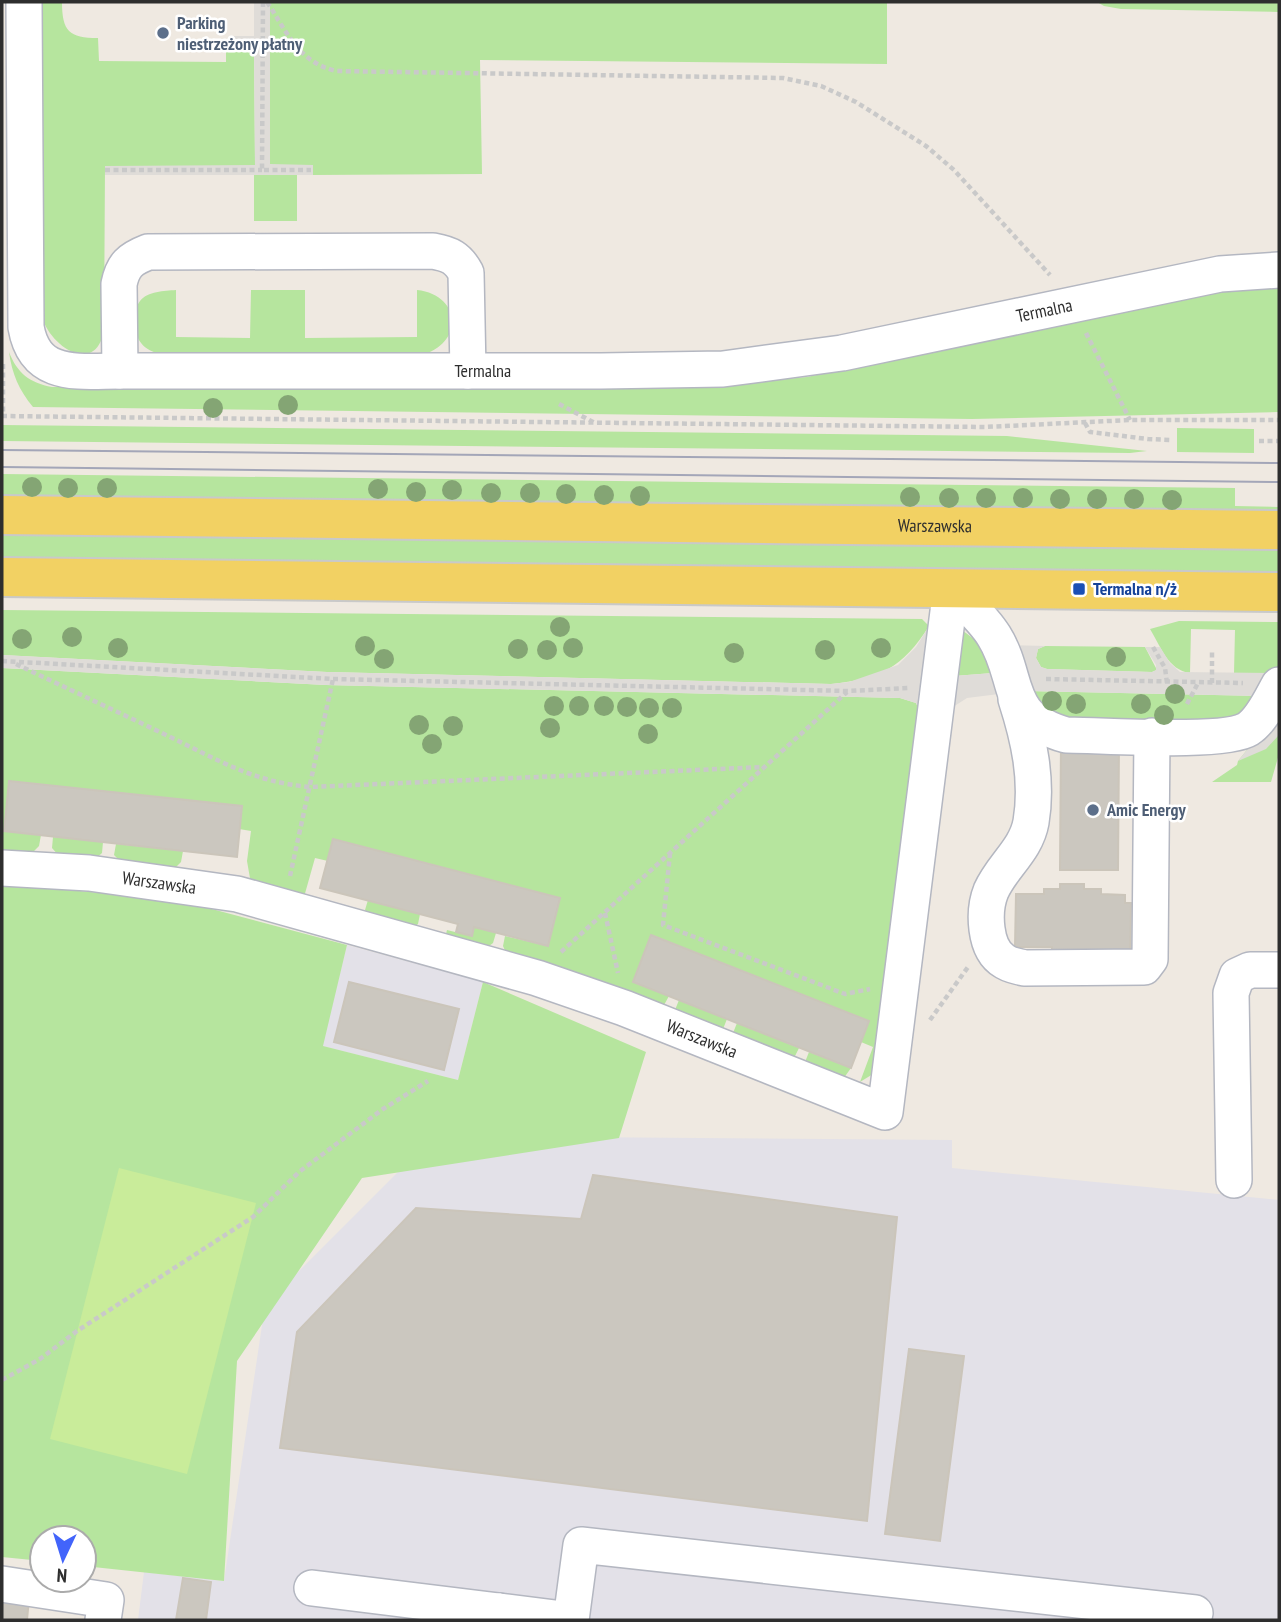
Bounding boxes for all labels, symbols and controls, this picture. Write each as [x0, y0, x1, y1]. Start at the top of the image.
place label: Parking niestrzeżony płatny [177, 11, 303, 55]
marker: Parking niestrzeżony płatny [155, 25, 171, 41]
street label: Termalna [1014, 293, 1074, 327]
street label: Termalna [454, 359, 511, 382]
street label: Warszawska [898, 514, 972, 537]
place label: Termalna n/ż [1093, 577, 1177, 600]
marker: Termalna n/ż [1071, 581, 1087, 597]
place label: Amic Energy [1106, 798, 1186, 821]
marker: Amic Energy [1085, 802, 1101, 818]
street label: Warszawska [121, 866, 198, 899]
street label: Warszawska [663, 1014, 741, 1063]
north arrow [28, 1524, 98, 1594]
text: N [56, 1564, 68, 1588]

